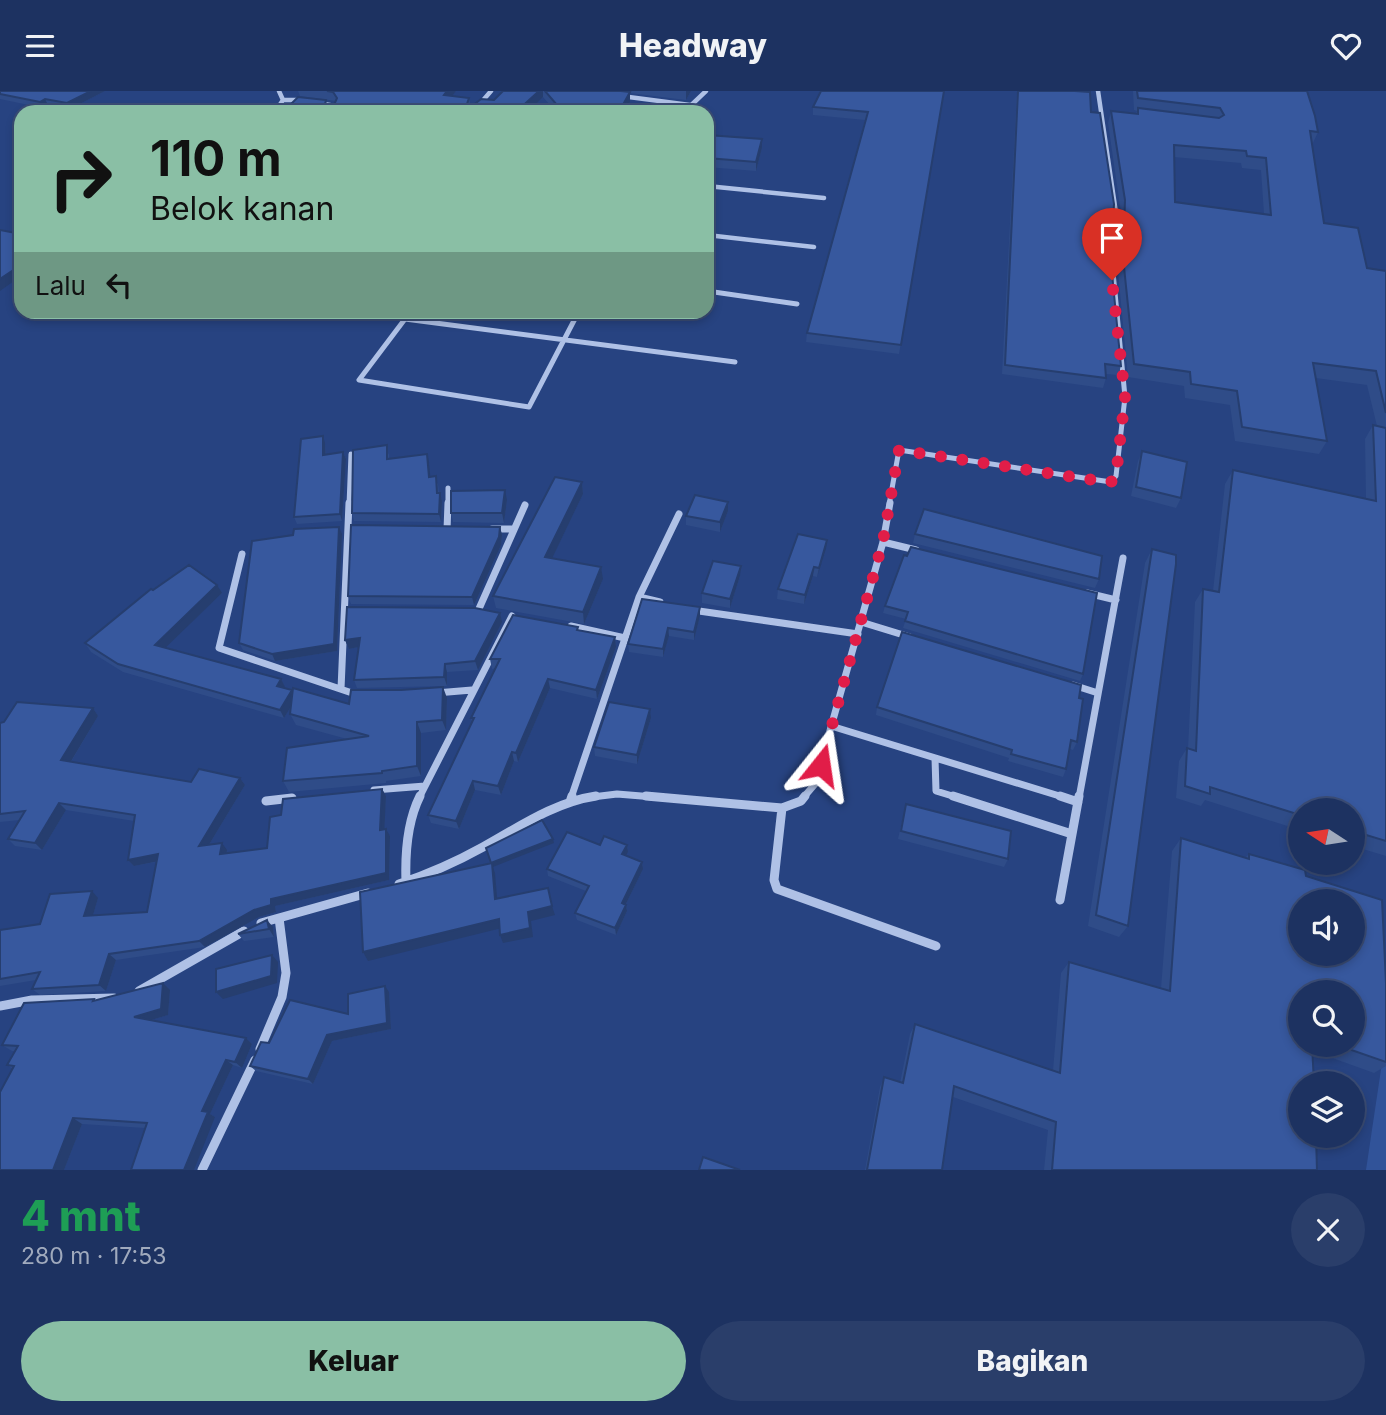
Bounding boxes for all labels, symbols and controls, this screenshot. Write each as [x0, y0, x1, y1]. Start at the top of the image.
text: Headway [619, 26, 767, 65]
icon: menu [21, 27, 59, 65]
icon: heart [1327, 27, 1365, 65]
text: 110 m [150, 129, 282, 188]
icon: right [35, 133, 126, 224]
text: Belok kanan [150, 189, 334, 228]
pin [1082, 208, 1142, 280]
icon: arrive [1093, 219, 1131, 257]
icon: left [100, 266, 138, 304]
text: Lalu [35, 270, 86, 301]
position arrow [784, 728, 858, 802]
north arrow [1288, 798, 1365, 875]
map controls [1288, 798, 1365, 1148]
button: sound [1288, 889, 1365, 966]
button: search [1288, 980, 1365, 1057]
button: layers [1288, 1071, 1365, 1148]
text: 4 mnt [21, 1190, 141, 1241]
button: close [1291, 1193, 1365, 1267]
text: 280 m · 17:53 [21, 1242, 166, 1270]
button: Keluar [21, 1321, 686, 1401]
button: Bagikan [700, 1321, 1365, 1401]

